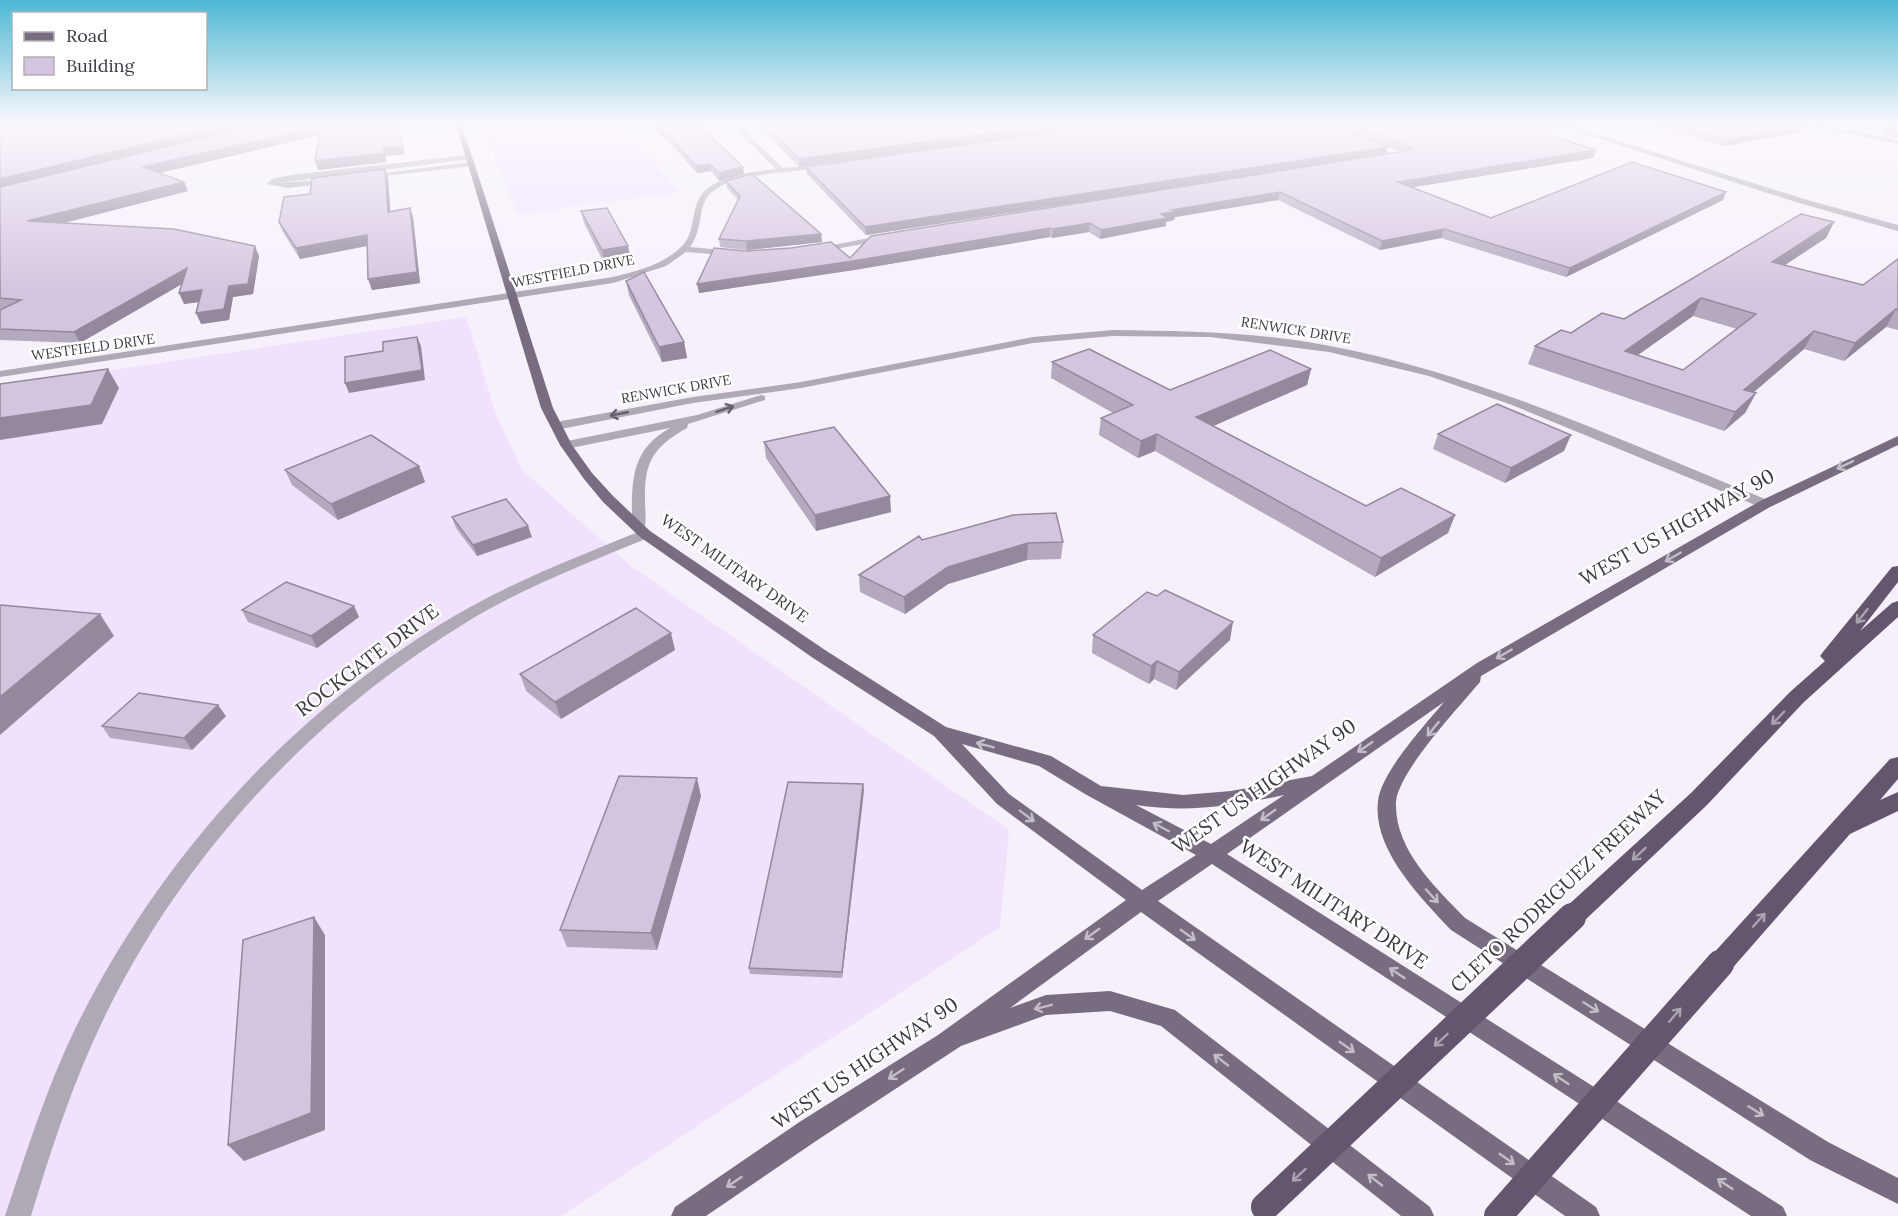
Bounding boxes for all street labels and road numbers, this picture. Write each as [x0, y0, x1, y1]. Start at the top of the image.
street label: WESTFIELD DRIVE [510, 250, 636, 292]
street label: RENWICK DRIVE [1240, 312, 1353, 348]
street label: WESTFIELD DRIVE [30, 329, 156, 365]
street label: RENWICK DRIVE [620, 370, 733, 408]
street label: WEST US HIGHWAY 90 [1575, 463, 1779, 591]
street label: WEST MILITARY DRIVE [657, 509, 813, 627]
street label: ROCKGATE DRIVE [290, 598, 443, 722]
street label: WEST US HIGHWAY 90 [1167, 713, 1361, 859]
street label: CLETO RODRIGUEZ FREEWAY [1445, 784, 1671, 997]
street label: WEST MILITARY DRIVE [1235, 833, 1433, 974]
street label: WEST US HIGHWAY 90 [767, 991, 963, 1134]

